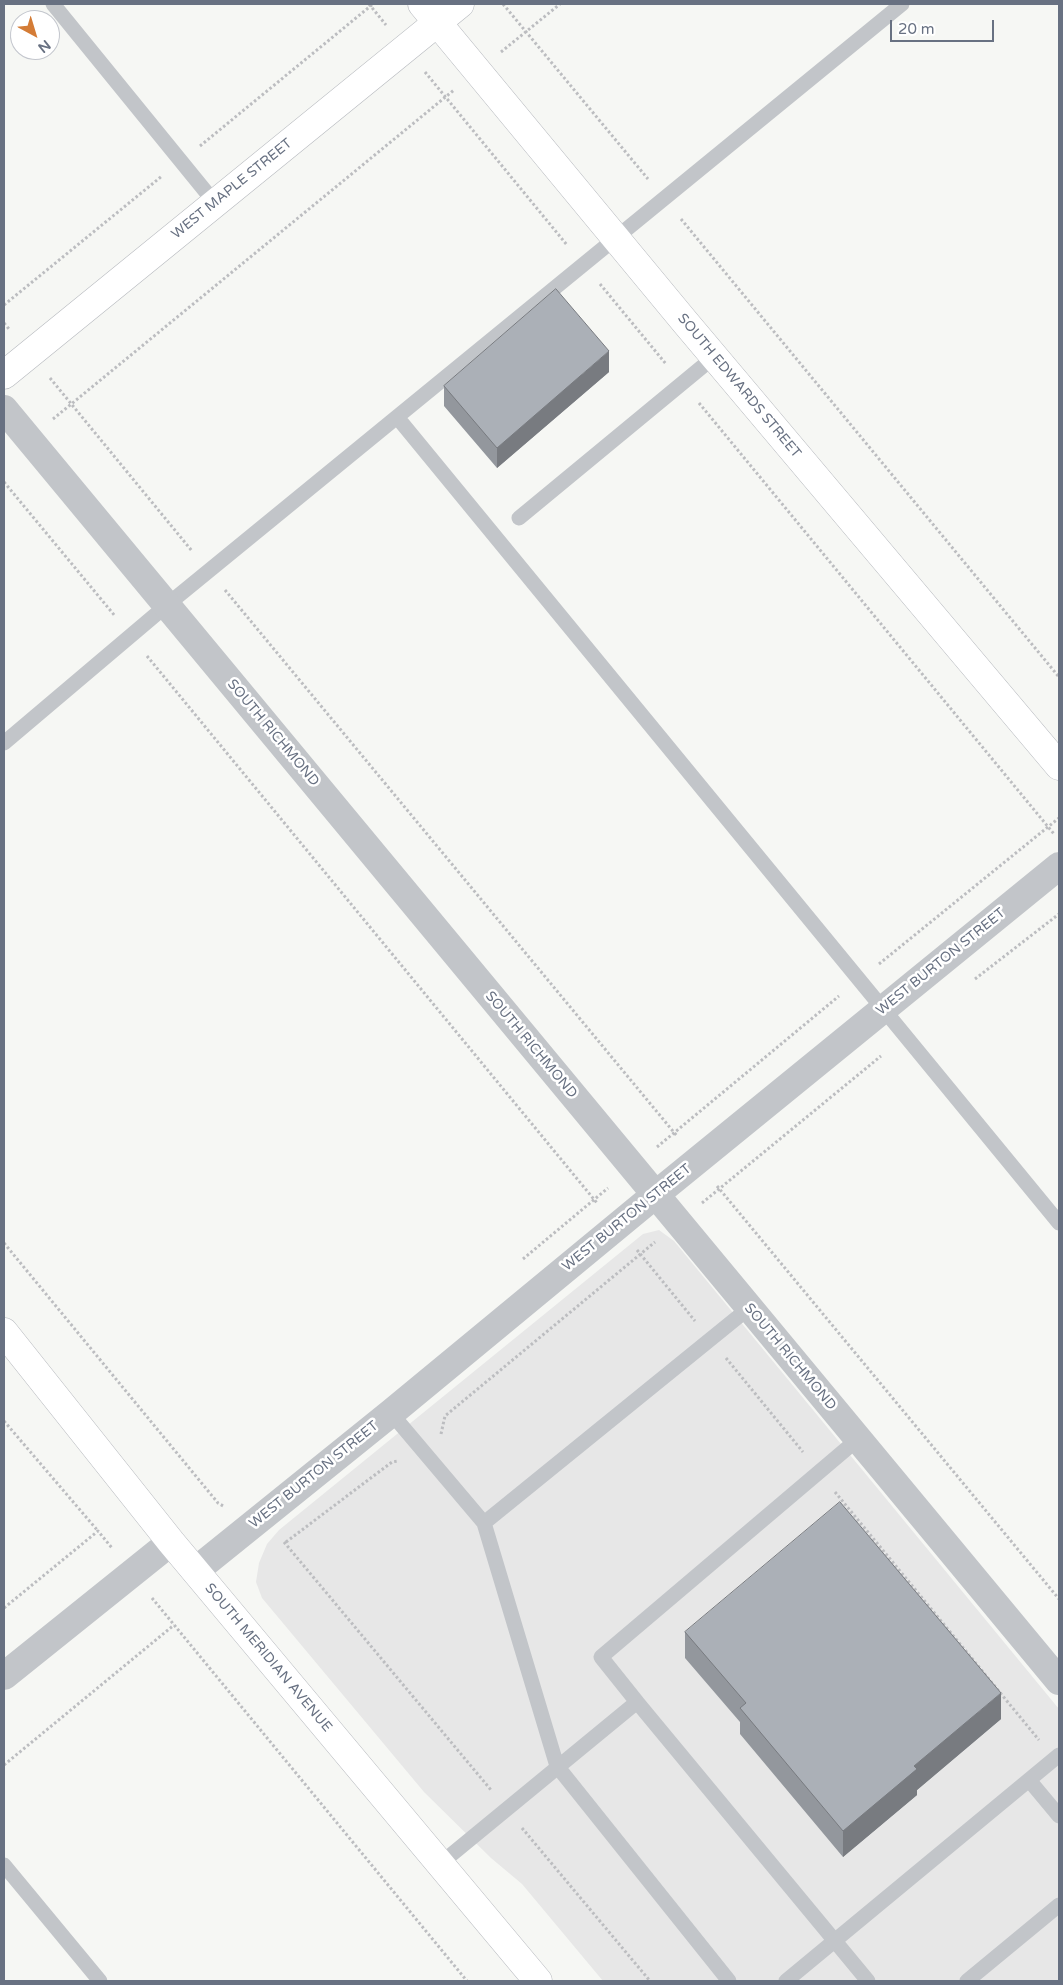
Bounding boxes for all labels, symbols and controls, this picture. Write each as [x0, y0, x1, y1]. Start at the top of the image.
north arrow [10, 10, 60, 60]
scale bar [893, 10, 997, 42]
text: 20 m [898, 20, 935, 38]
text: N [34, 36, 54, 56]
street label: WEST MAPLE STREET [168, 135, 296, 243]
street label: SOUTH EDWARDS STREET [674, 310, 804, 462]
street label: SOUTH RICHMOND [223, 676, 323, 790]
street label: WEST BURTON STREET [873, 905, 1009, 1019]
street label: SOUTH RICHMOND [481, 988, 581, 1102]
street label: WEST BURTON STREET [559, 1161, 695, 1275]
street label: SOUTH RICHMOND [740, 1300, 840, 1414]
street label: WEST BURTON STREET [246, 1418, 382, 1532]
street label: SOUTH MERIDIAN AVENUE [201, 1580, 335, 1736]

